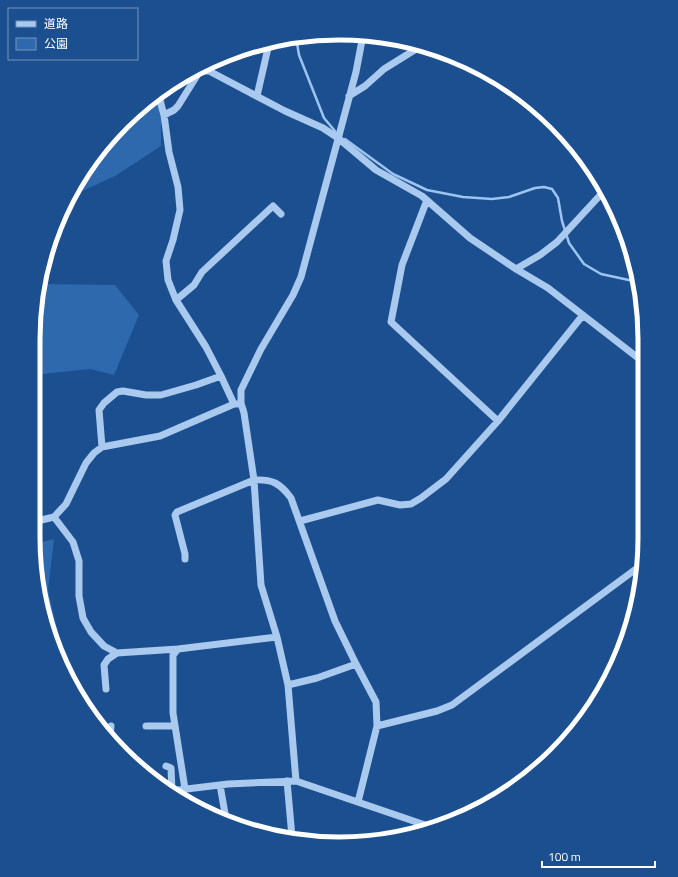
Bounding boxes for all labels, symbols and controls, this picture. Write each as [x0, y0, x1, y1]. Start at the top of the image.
legend [8, 8, 138, 60]
text: 道路 [44, 14, 68, 33]
text: 公園 [44, 34, 68, 53]
scale bar [542, 843, 655, 869]
text: 100 m [548, 847, 581, 866]

